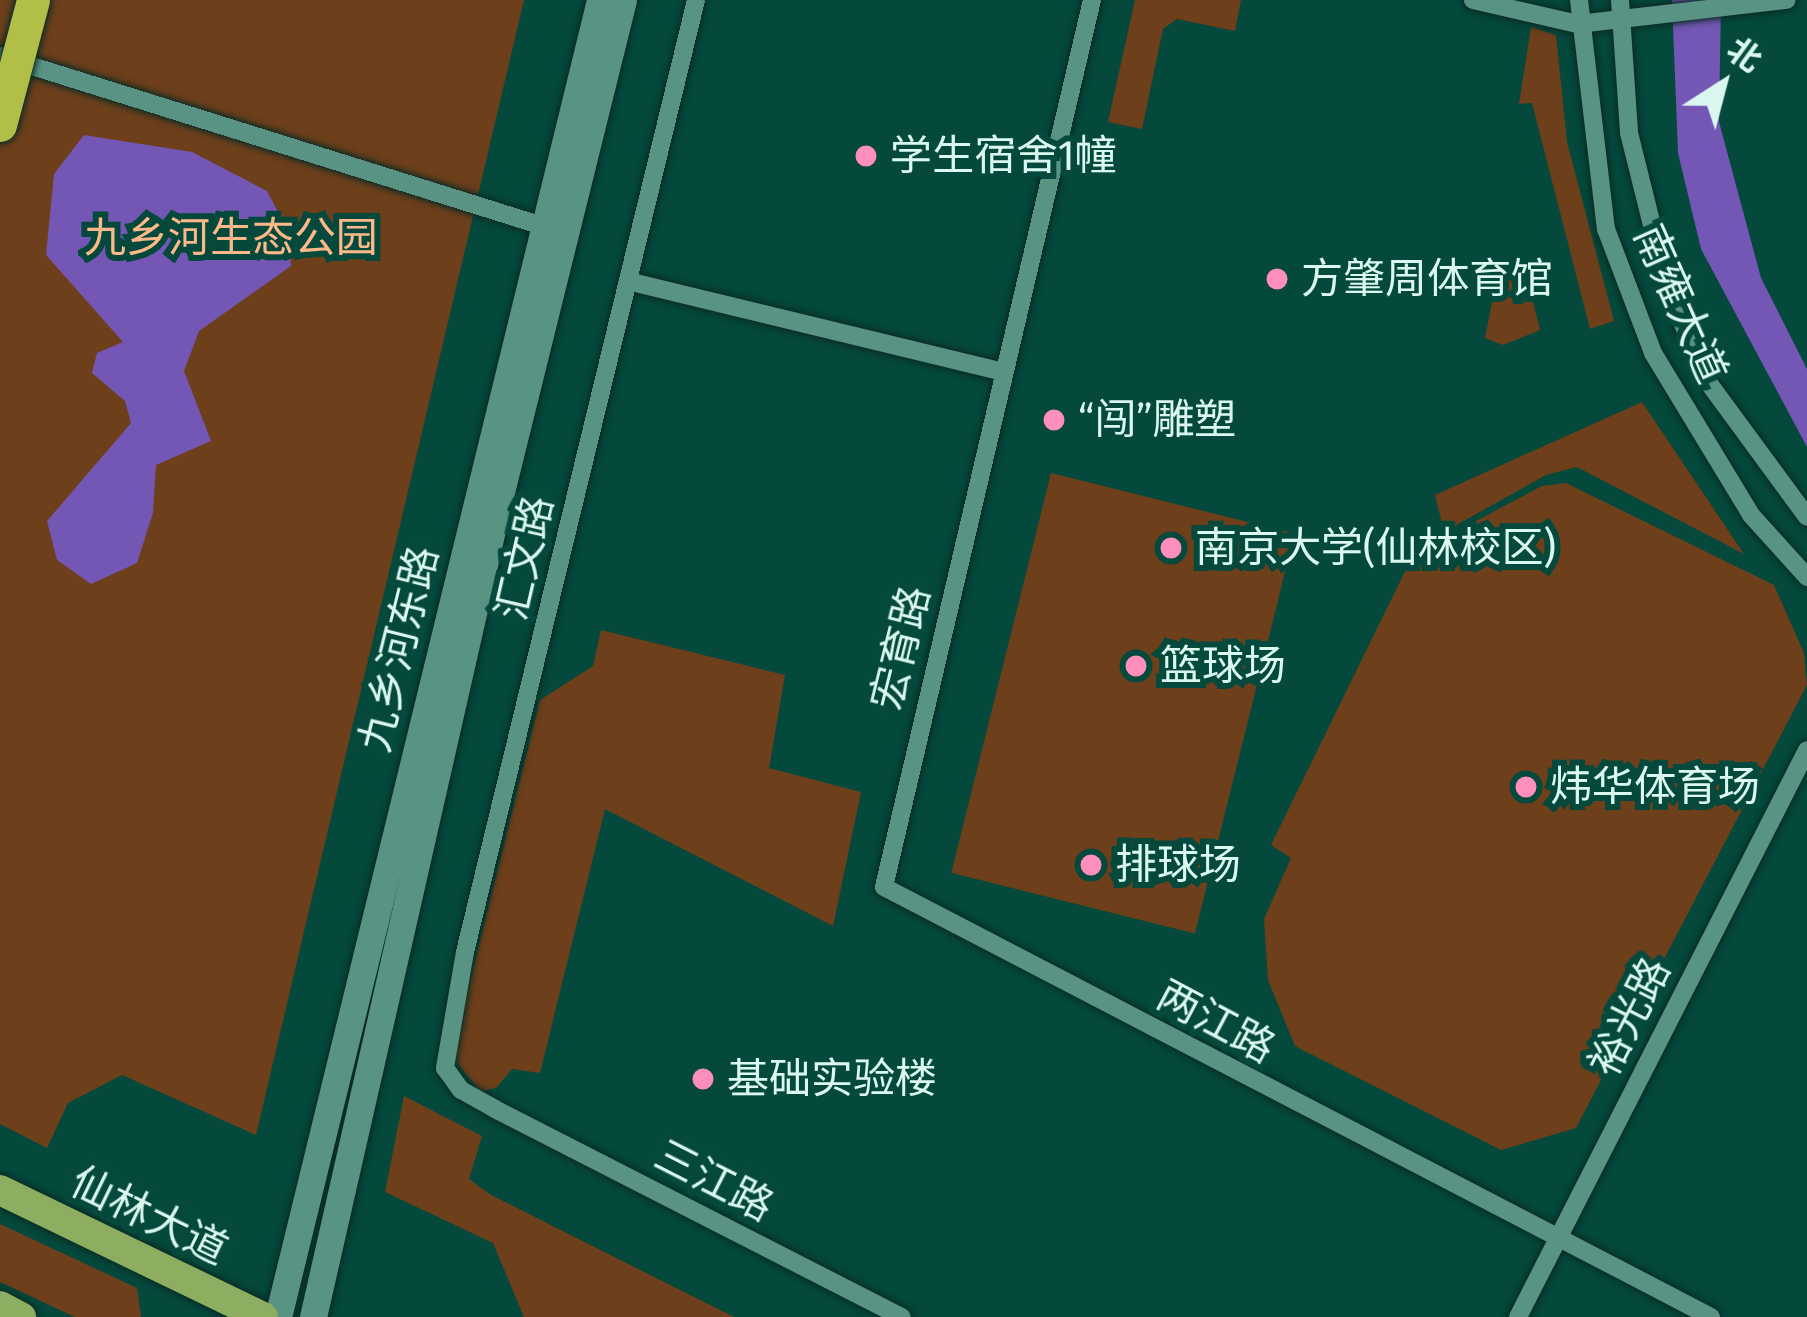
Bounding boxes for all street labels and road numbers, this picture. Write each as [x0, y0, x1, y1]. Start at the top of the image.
street label: 南雍大道 [1623, 217, 1737, 391]
street label: 汇文路 [486, 491, 564, 625]
street label: 九乡河东路 [349, 541, 449, 757]
street label: 宏育路 [861, 581, 941, 715]
street label: 裕光路 [1579, 949, 1681, 1085]
street label: 两江路 [1149, 970, 1283, 1074]
street label: 三江路 [646, 1130, 782, 1232]
street label: 仙林大道 [62, 1157, 236, 1275]

